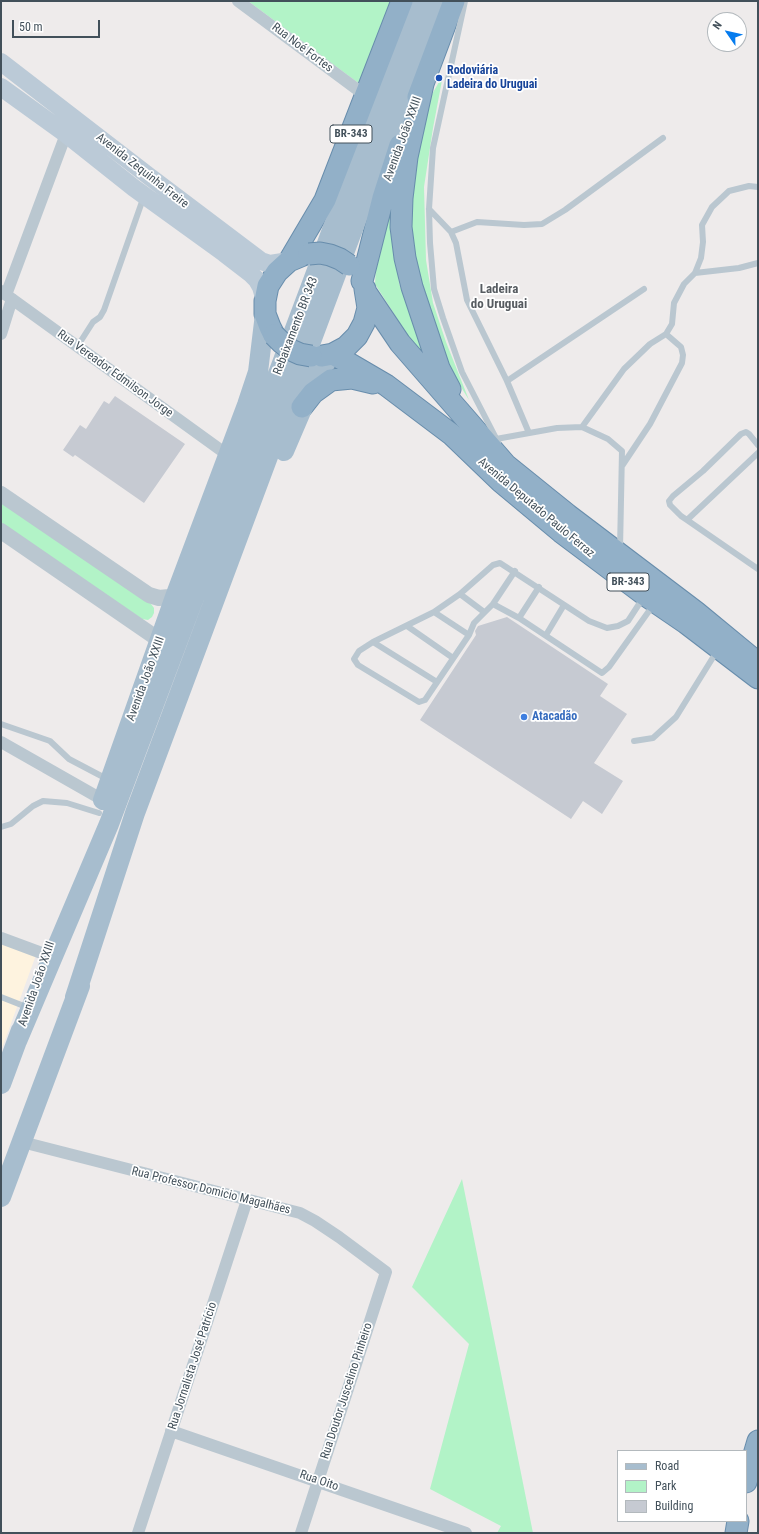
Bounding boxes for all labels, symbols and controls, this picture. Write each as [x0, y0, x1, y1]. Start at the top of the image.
scale bar [14, 12, 102, 38]
north arrow [707, 12, 747, 52]
text: N [710, 19, 725, 32]
text: 50 m [19, 20, 43, 34]
street label: Rua Noé Fortes [269, 20, 335, 76]
place label: Rodoviária Ladeira do Uruguai [447, 64, 537, 92]
marker: Rodoviária Ladeira do Uruguai [434, 73, 444, 83]
street label: Avenida João XXIII [381, 95, 425, 183]
road number: BR-343 [330, 125, 372, 143]
street label: Avenida Zequinha Freire [93, 130, 191, 212]
street label: Rebaixamento BR 343 [271, 275, 321, 377]
district label: Ladeira do Uruguai [471, 282, 527, 313]
street label: Rua Vereador Edmilson Jorge [54, 327, 176, 421]
street label: Avenida Deputado Paulo Ferraz [475, 455, 597, 561]
road number: BR-343 [607, 573, 649, 591]
street label: Avenida João XXIII [124, 635, 168, 723]
place label: Atacadão [532, 710, 577, 724]
marker: Atacadão [519, 712, 529, 722]
street label: Avenida João XXIII [16, 940, 58, 1028]
street label: Rua Professor Domicio Magalhães [130, 1164, 292, 1218]
street label: Rua Jornalista José Patrício [166, 1300, 220, 1432]
street label: Rua Doutor Juscelino Pinheiro [318, 1321, 376, 1461]
legend [617, 1450, 747, 1522]
text: Road [655, 1459, 679, 1473]
street label: Rua Oito [298, 1468, 340, 1494]
text: Park [655, 1479, 676, 1493]
text: Building [655, 1499, 693, 1513]

